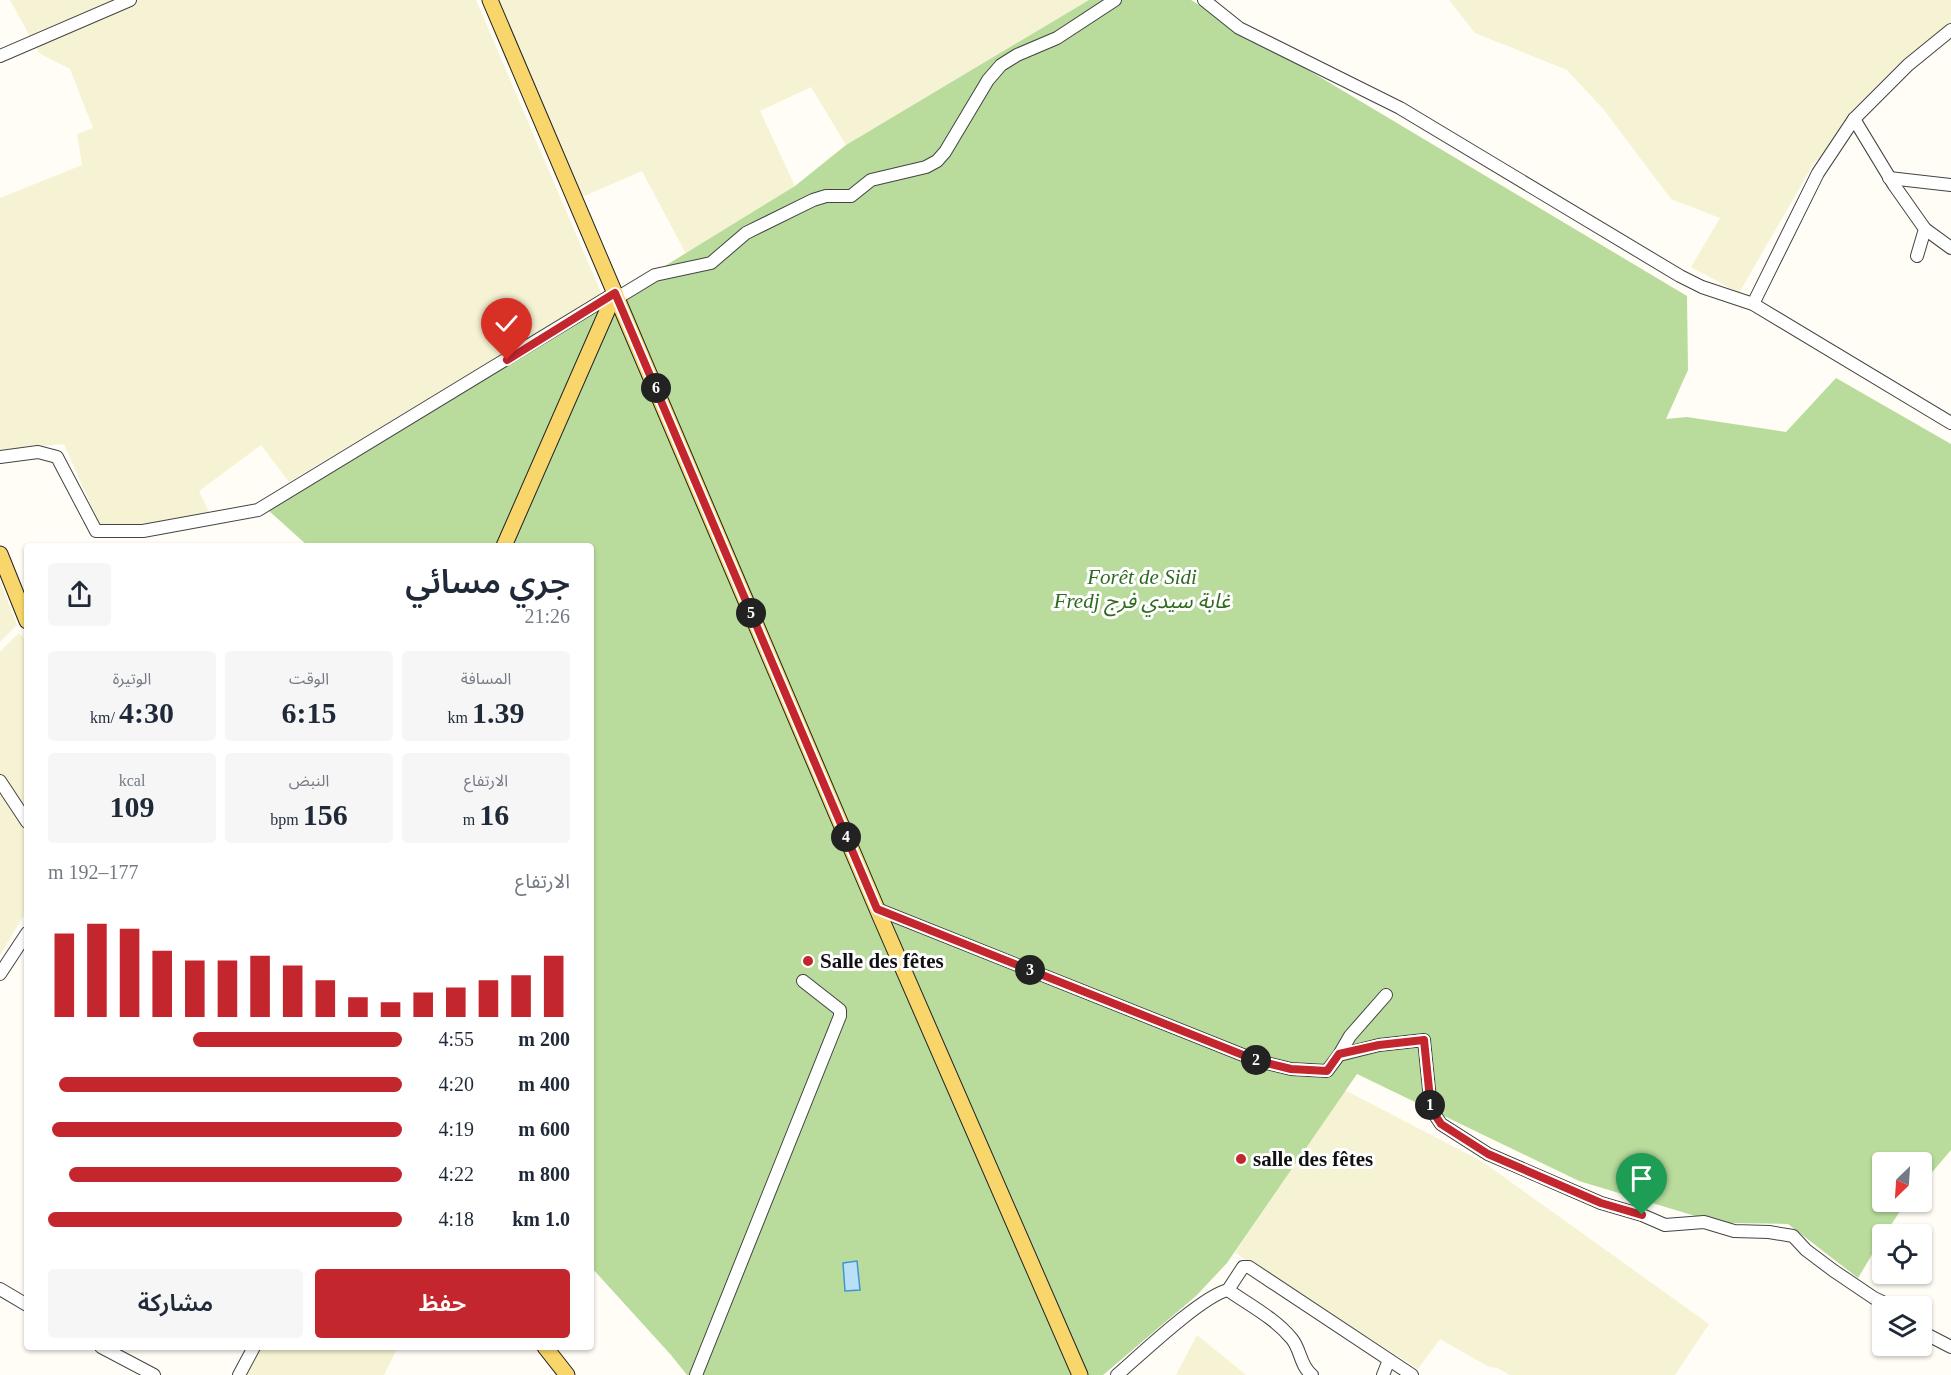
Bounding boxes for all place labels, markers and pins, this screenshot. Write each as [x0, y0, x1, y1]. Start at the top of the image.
pin [481, 298, 532, 360]
pin: 6 [641, 373, 671, 403]
pin: 5 [736, 598, 766, 628]
pin: 4 [831, 822, 861, 852]
place label: Salle des fêtes [820, 949, 944, 973]
marker: Salle des fêtes [801, 954, 815, 968]
pin: 3 [1015, 955, 1045, 985]
pin: 2 [1241, 1045, 1271, 1075]
pin: 1 [1415, 1090, 1445, 1120]
place label: salle des fêtes [1253, 1147, 1373, 1171]
marker: salle des fêtes [1234, 1152, 1248, 1166]
pin [1616, 1153, 1667, 1215]

